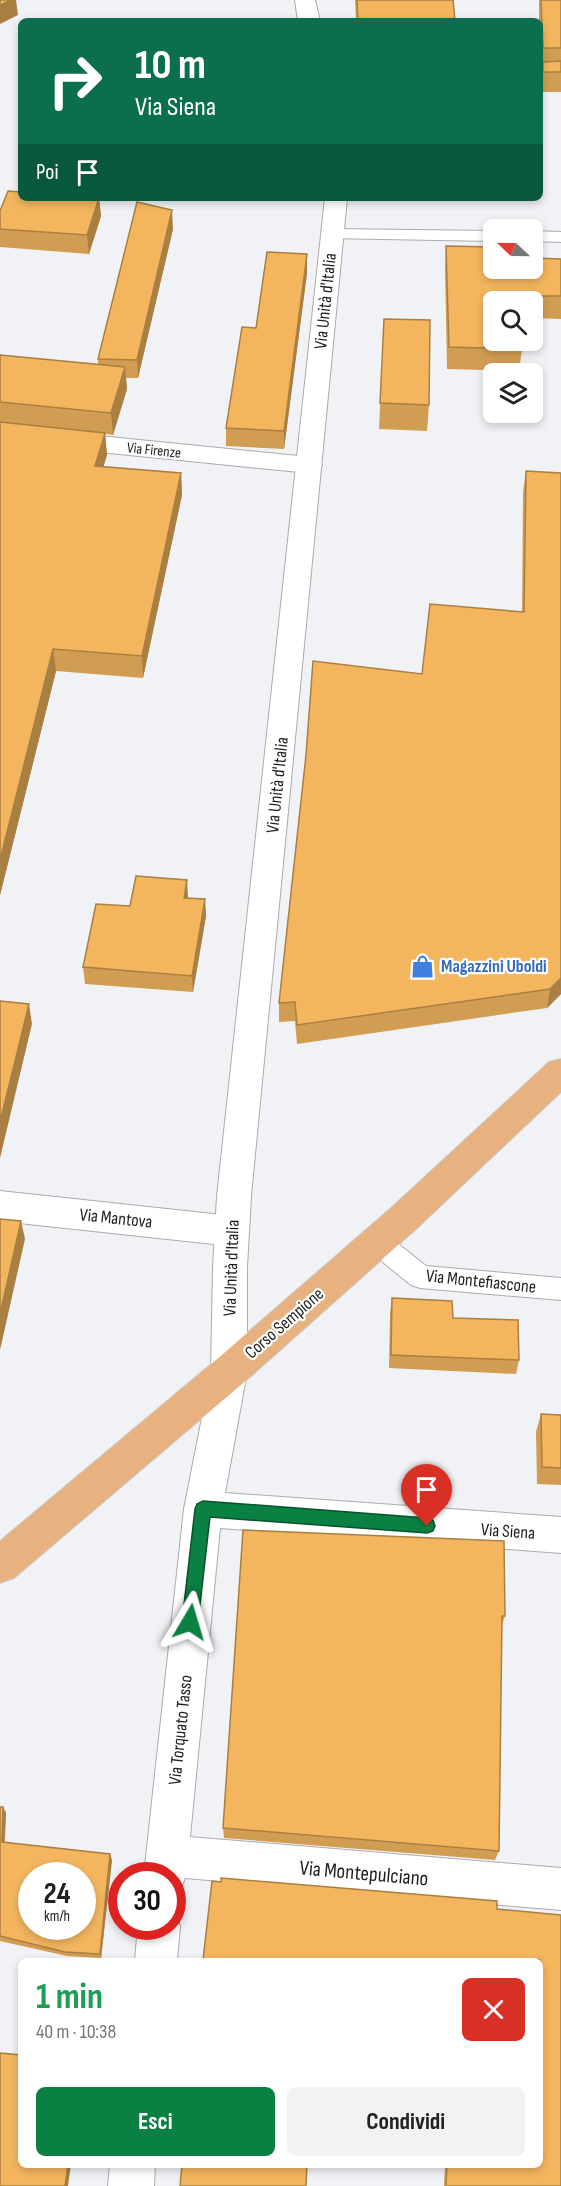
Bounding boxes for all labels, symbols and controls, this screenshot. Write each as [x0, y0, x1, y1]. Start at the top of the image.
text: 10 m [135, 40, 206, 91]
icon: right [36, 42, 114, 120]
text: Via Siena [135, 91, 216, 123]
icon: arrive [71, 156, 104, 189]
text: Poi [36, 159, 59, 186]
north arrow [483, 219, 543, 279]
map controls [483, 219, 543, 423]
street label: Via Unità d'Italia [310, 252, 341, 350]
button: search [483, 291, 543, 351]
button: layers [483, 363, 543, 423]
street label: Via Firenze [126, 438, 182, 463]
street label: Via Unità d'Italia [262, 736, 293, 834]
shop icon: Magazzini Uboldi [410, 953, 436, 979]
place label: Magazzini Uboldi [441, 956, 547, 977]
street label: Via Mantova [79, 1204, 153, 1233]
street label: Via Unità d'Italia [219, 1219, 244, 1317]
street label: Via Montefiascone [425, 1265, 537, 1298]
street label: Corso Sempione [241, 1283, 328, 1363]
pin [401, 1464, 452, 1526]
icon: arrive [410, 1473, 443, 1506]
street label: Via Siena [480, 1519, 536, 1544]
position arrow [158, 1590, 222, 1654]
street label: Via Torquato Tasso [164, 1674, 197, 1786]
street label: Via Montepulciano [298, 1855, 429, 1892]
speed limit sign: 30 [108, 1862, 186, 1940]
text: 24 [44, 1876, 70, 1912]
text: km/h [44, 1907, 70, 1926]
text: 1 min [36, 1976, 103, 2019]
button: close [462, 1978, 525, 2041]
text: 40 m · 10:38 [36, 2020, 116, 2044]
button: Esci [36, 2087, 275, 2156]
button: Condividi [287, 2087, 525, 2156]

